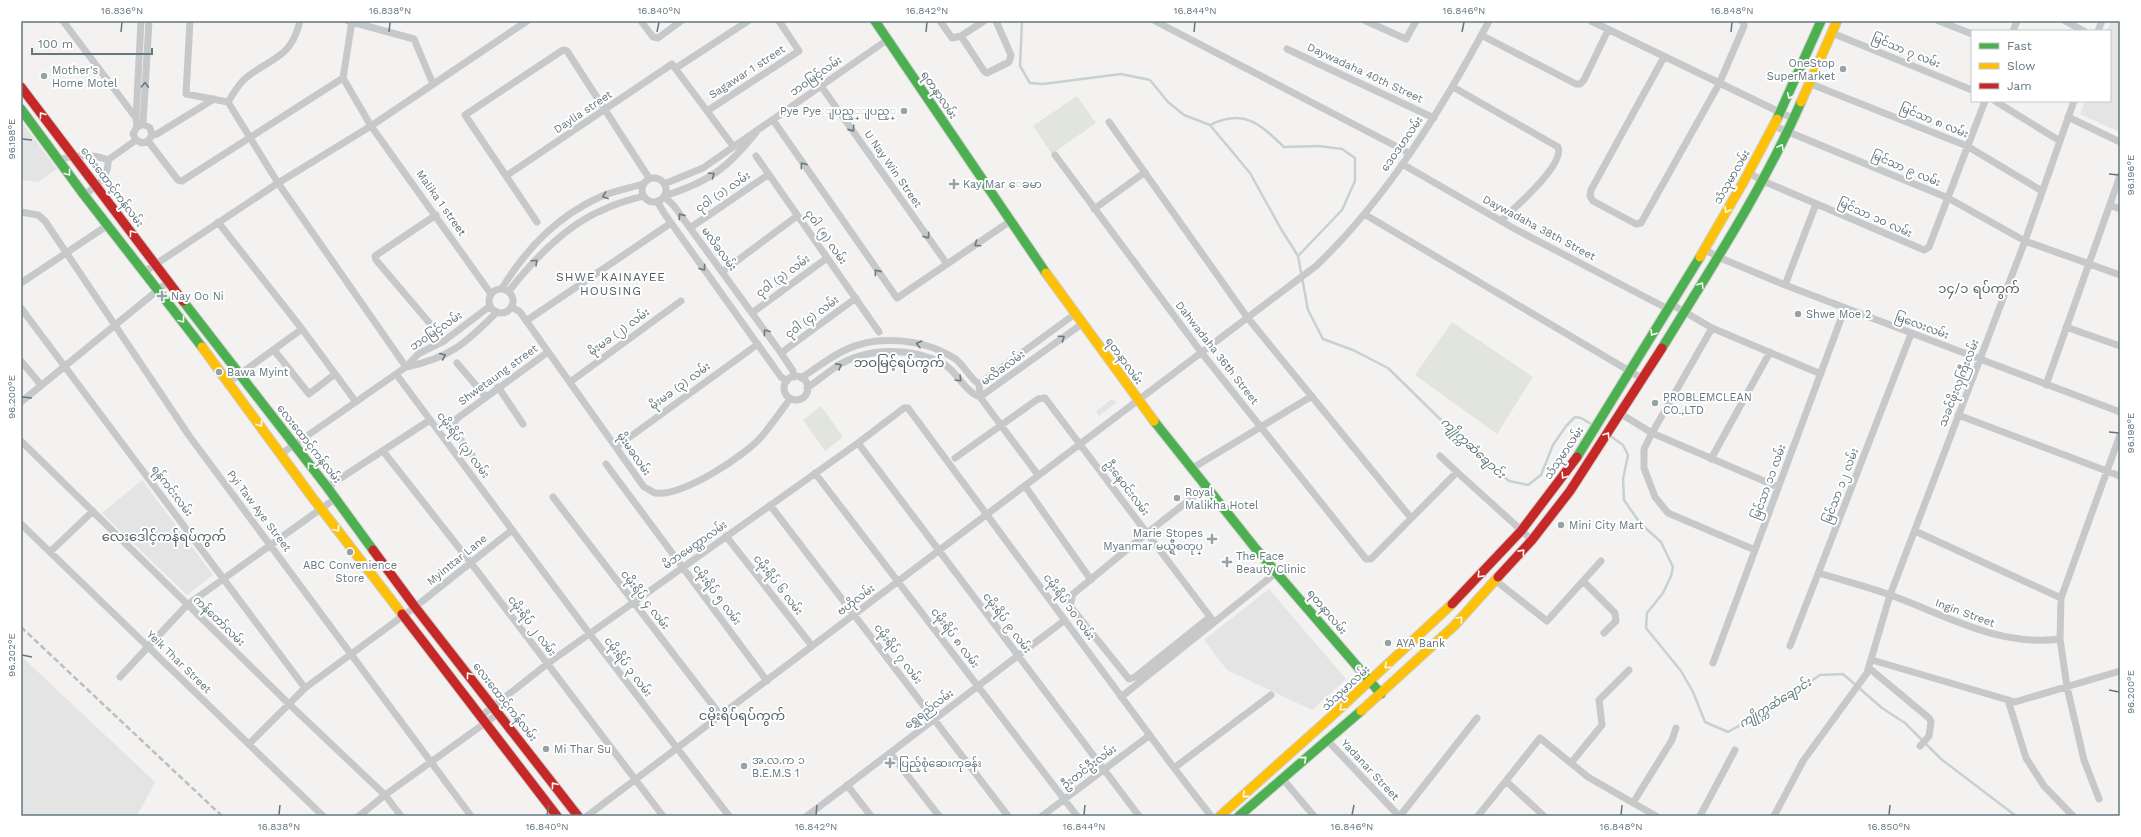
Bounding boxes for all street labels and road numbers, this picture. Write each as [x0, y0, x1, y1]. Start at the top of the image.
street label: မြင်သာ ၇ လမ်း [1869, 30, 1943, 73]
street label: Daywadaha 40th Street [1305, 40, 1425, 106]
street label: Sagawar 1 street [707, 42, 788, 101]
street label: ဘ၀မြင့်လမ်း [787, 52, 846, 100]
street label: ရတနာလမ်း [917, 68, 961, 123]
street label: Daylia street [551, 88, 615, 136]
street label: မြင်သာ ၈ လမ်း [1897, 100, 1971, 143]
street label: ဒေဝဒဟလမ်း [1377, 113, 1426, 174]
street label: U Nay Win Street [861, 128, 925, 211]
street label: လေးထောင့်ကန်လမ်း [76, 144, 147, 231]
street label: သံသုမာလမ်း [1710, 147, 1755, 208]
street label: မြင်သာ ၉ လမ်း [1869, 148, 1943, 191]
street label: Malika 1 street [413, 168, 469, 239]
street label: ငုဝါ (၁) လမ်း [693, 168, 754, 217]
street label: Daywadaha 38th Street [1480, 193, 1598, 263]
street label: မြင်သာ ၁၀ လမ်း [1835, 195, 1915, 242]
street label: ငုဝါ (၅) လမ်း [801, 207, 851, 268]
street label: မလိခလမ်း [699, 224, 740, 274]
street label: ငုဝါ (၃) လမ်း [753, 251, 814, 301]
street label: ငုဝါ (၄) လမ်း [782, 292, 843, 342]
street label: Dahwadaha 36th Street [1173, 299, 1262, 407]
street label: မိုးမခ (၂) လမ်း [585, 305, 653, 360]
street label: ဘ၀မြင့်လမ်း [407, 308, 466, 355]
street label: မြလေးလမ်း [1893, 309, 1951, 344]
street label: ရတနာလမ်း [1101, 334, 1146, 388]
street label: သခင်ဖိုးလှကြီးလမ်း [1935, 337, 1984, 429]
street label: Shwetaung street [456, 342, 541, 408]
street label: မလိခလမ်း [978, 347, 1028, 388]
street label: မိုးမခ (၃) လမ်း [647, 359, 714, 414]
street label: လေးထောင့်ကန်လမ်း [273, 401, 345, 487]
street label: ငမိုးရိပ် (၃) လမ်း [432, 409, 493, 482]
street label: သံသုမာလမ်း [1541, 423, 1588, 483]
street label: မိုးမခလမ်း [613, 429, 655, 479]
street label: မြင်သာ ၁၁ လမ်း [1748, 442, 1791, 522]
street label: မြင်သာ ၁၂ လမ်း [1820, 446, 1863, 526]
street label: ဦးနေဝင်းလမ်း [1100, 457, 1153, 520]
street label: ရန်ကင်းလမ်း [147, 462, 196, 521]
street label: Pyi Taw Aye Street [224, 468, 294, 554]
street label: မိဘမေတ္တာလမ်း [660, 517, 731, 573]
street label: Myinttar Lane [424, 532, 490, 588]
street label: ငမိုးရိပ် ၆ လမ်း [749, 552, 806, 619]
street label: ငမိုးရိပ် ၅ လမ်း [689, 562, 745, 629]
street label: ငမိုးရိပ် ၄ လမ်း [616, 567, 673, 633]
street label: ငမိုးရိပ် ၁၀ လမ်း [1039, 571, 1098, 644]
street label: ဗဟိုလမ်း [834, 581, 879, 620]
street label: ရတနာလမ်း [1303, 586, 1350, 639]
street label: ငမိုးရိပ် ၉ လမ်း [978, 590, 1035, 657]
street label: ကန်တော်လမ်း [189, 593, 248, 650]
street label: ငမိုးရိပ် ၂ လမ်း [504, 593, 560, 660]
street label: Ingin Street [1933, 596, 1997, 630]
street label: ငမိုးရိပ် ၈ လမ်း [927, 605, 983, 672]
street label: ငမိုးရိပ် ၇ လမ်း [870, 621, 926, 688]
street label: Yeik Thar Street [144, 628, 214, 696]
street label: ငမိုးရိပ် ၃ လမ်း [600, 634, 656, 701]
street label: လေးထောင့်ကန်လမ်း [469, 659, 541, 745]
street label: သံသုမာလမ်း [1319, 662, 1374, 715]
street label: ရွှေရည်လမ်း [901, 686, 957, 733]
street label: Yadanar Street [1338, 737, 1402, 804]
street label: ဦးတင်ဦးလမ်း [1058, 741, 1120, 793]

